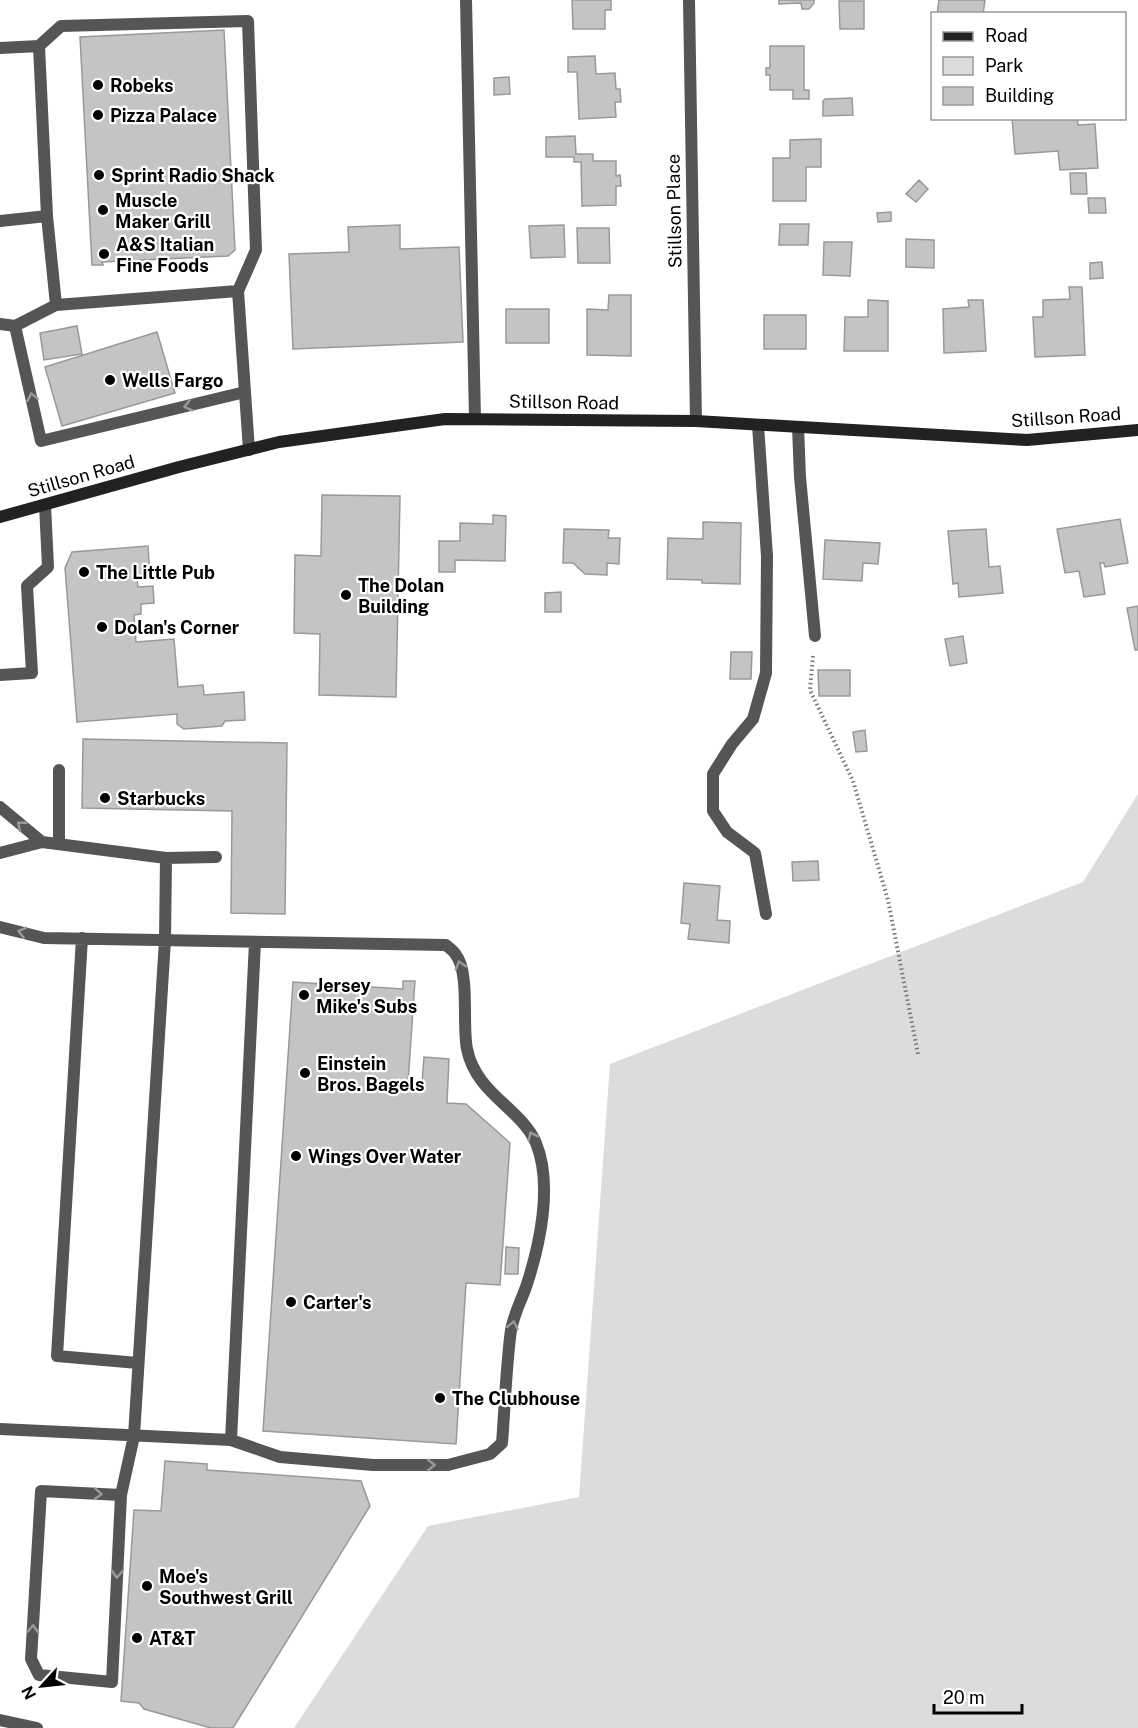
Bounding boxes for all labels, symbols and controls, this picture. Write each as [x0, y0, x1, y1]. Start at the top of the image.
legend [931, 12, 1126, 120]
text: Road [985, 25, 1028, 46]
text: Park [985, 55, 1023, 76]
place label: Robeks [110, 75, 173, 96]
marker: Robeks [91, 78, 105, 92]
text: Building [985, 85, 1054, 106]
place label: Pizza Palace [110, 105, 217, 126]
marker: Pizza Palace [91, 108, 105, 122]
street label: Stillson Place [663, 154, 685, 268]
place label: Sprint Radio Shack [111, 165, 275, 186]
marker: Sprint Radio Shack [92, 168, 106, 182]
place label: Muscle Maker Grill [115, 190, 211, 232]
marker: Muscle Maker Grill [96, 203, 110, 217]
place label: A&S Italian Fine Foods [116, 234, 214, 276]
marker: A&S Italian Fine Foods [97, 247, 111, 261]
place label: Wells Fargo [122, 370, 223, 391]
marker: Wells Fargo [103, 373, 117, 387]
street label: Stillson Road [509, 391, 619, 413]
one-way arrow [26, 393, 39, 403]
one-way arrow [183, 398, 193, 411]
street label: Stillson Road [1010, 403, 1122, 431]
street label: Stillson Road [25, 451, 137, 501]
place label: The Little Pub [96, 562, 215, 583]
marker: The Little Pub [77, 565, 91, 579]
place label: The Dolan Building [358, 575, 444, 617]
marker: The Dolan Building [339, 588, 353, 602]
place label: Dolan's Corner [114, 617, 240, 638]
marker: Dolan's Corner [95, 620, 109, 634]
place label: Starbucks [117, 788, 205, 809]
marker: Starbucks [98, 791, 112, 805]
one-way arrow [17, 821, 28, 832]
one-way arrow [17, 927, 27, 940]
one-way arrow [455, 960, 467, 971]
place label: Jersey Mike's Subs [316, 975, 417, 1017]
marker: Jersey Mike's Subs [297, 988, 311, 1002]
place label: Einstein Bros. Bagels [317, 1053, 425, 1095]
marker: Einstein Bros. Bagels [298, 1066, 312, 1080]
one-way arrow [527, 1131, 539, 1142]
place label: Wings Over Water [308, 1146, 462, 1167]
marker: Wings Over Water [289, 1149, 303, 1163]
place label: Carter's [303, 1292, 371, 1313]
marker: Carter's [284, 1295, 298, 1309]
one-way arrow [506, 1320, 519, 1330]
place label: The Clubhouse [452, 1388, 580, 1409]
marker: The Clubhouse [433, 1391, 447, 1405]
one-way arrow [427, 1459, 436, 1471]
one-way arrow [94, 1487, 103, 1500]
place label: Moe's Southwest Grill [159, 1566, 293, 1608]
one-way arrow [111, 1570, 124, 1579]
marker: Moe's Southwest Grill [140, 1579, 154, 1593]
one-way arrow [26, 1624, 39, 1633]
place label: AT&T [149, 1628, 195, 1649]
marker: AT&T [130, 1631, 144, 1645]
north arrow [12, 1656, 72, 1716]
scale bar [934, 1677, 1022, 1715]
text: N [18, 1683, 40, 1702]
text: 20 m [943, 1687, 985, 1708]

